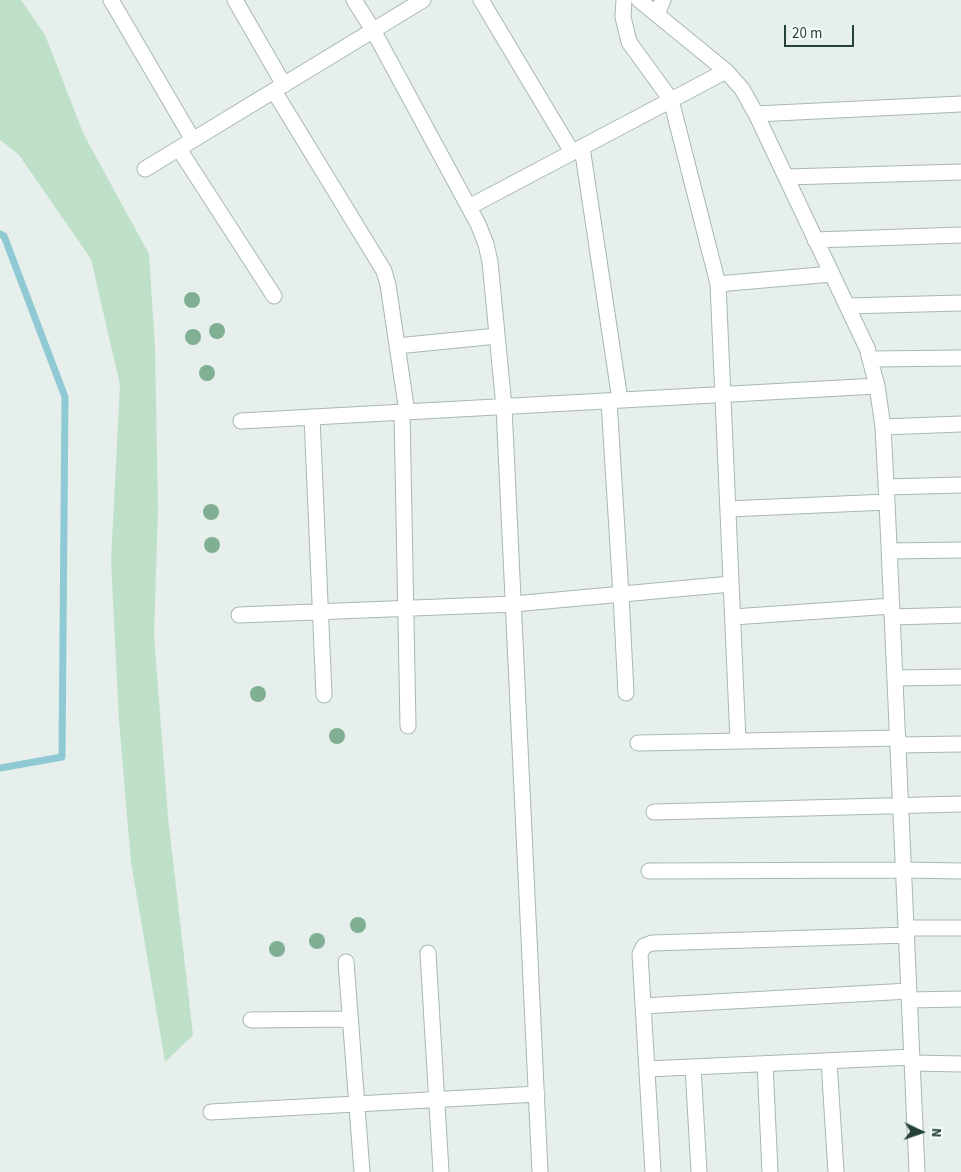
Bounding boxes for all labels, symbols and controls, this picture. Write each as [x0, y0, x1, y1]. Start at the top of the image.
scale bar [786, 15, 856, 47]
text: 20 m [792, 23, 822, 44]
north arrow [896, 1107, 946, 1157]
text: N [926, 1128, 946, 1138]

